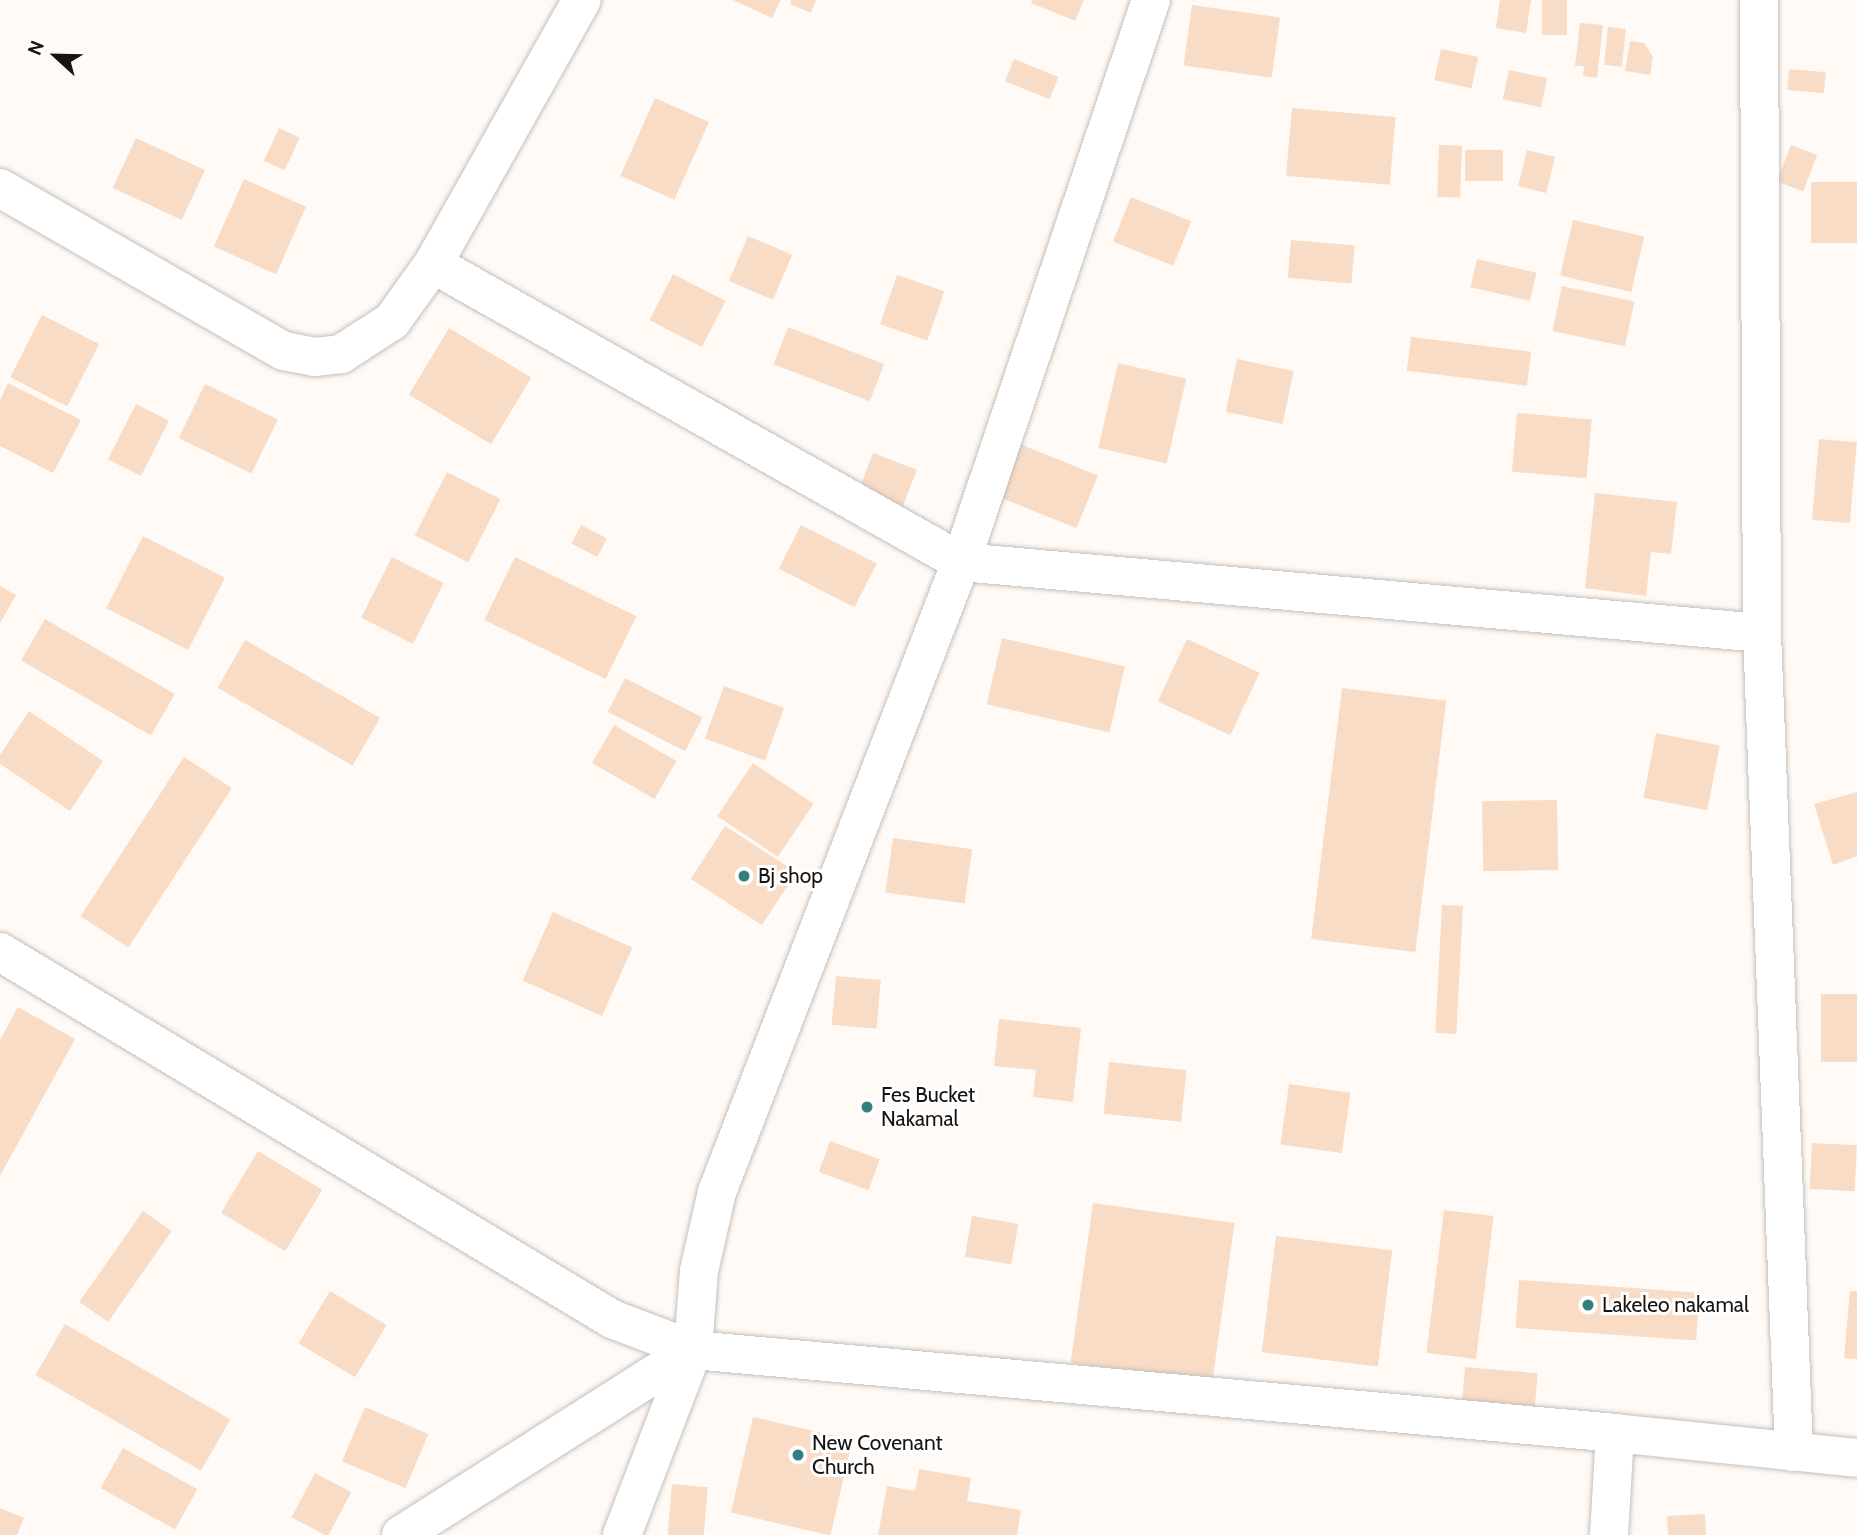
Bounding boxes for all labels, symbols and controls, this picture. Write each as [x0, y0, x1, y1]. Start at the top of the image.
north arrow [21, 21, 91, 91]
text: N [23, 37, 49, 58]
place label: Bj shop [758, 863, 823, 889]
marker: Bj shop [736, 868, 752, 884]
place label: Fes Bucket Nakamal [881, 1082, 975, 1132]
marker: Fes Bucket Nakamal [859, 1099, 875, 1115]
place label: Lakeleo nakamal [1602, 1292, 1749, 1318]
marker: Lakeleo nakamal [1580, 1297, 1596, 1313]
place label: New Covenant Church [812, 1430, 943, 1480]
marker: New Covenant Church [790, 1447, 806, 1463]

